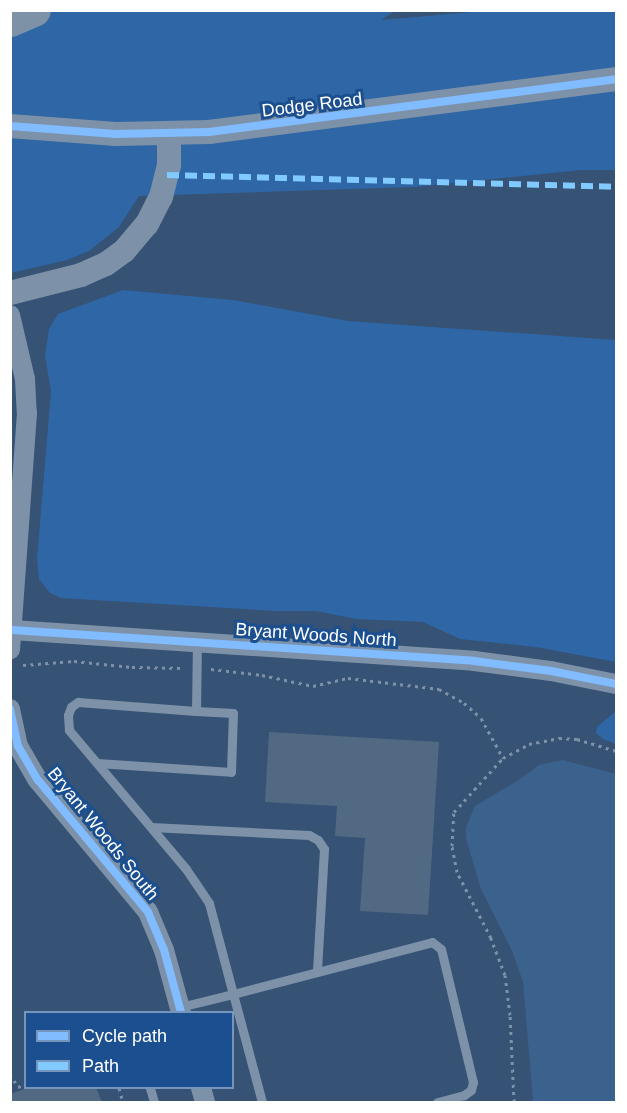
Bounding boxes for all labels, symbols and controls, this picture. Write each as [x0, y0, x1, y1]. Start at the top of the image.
street label: Dodge Road [261, 88, 363, 122]
street label: Bryant Woods North [235, 619, 397, 651]
street label: Bryant Woods South [43, 763, 163, 905]
legend [24, 1011, 234, 1089]
text: Cycle path [82, 1026, 167, 1046]
text: Path [82, 1056, 119, 1076]

